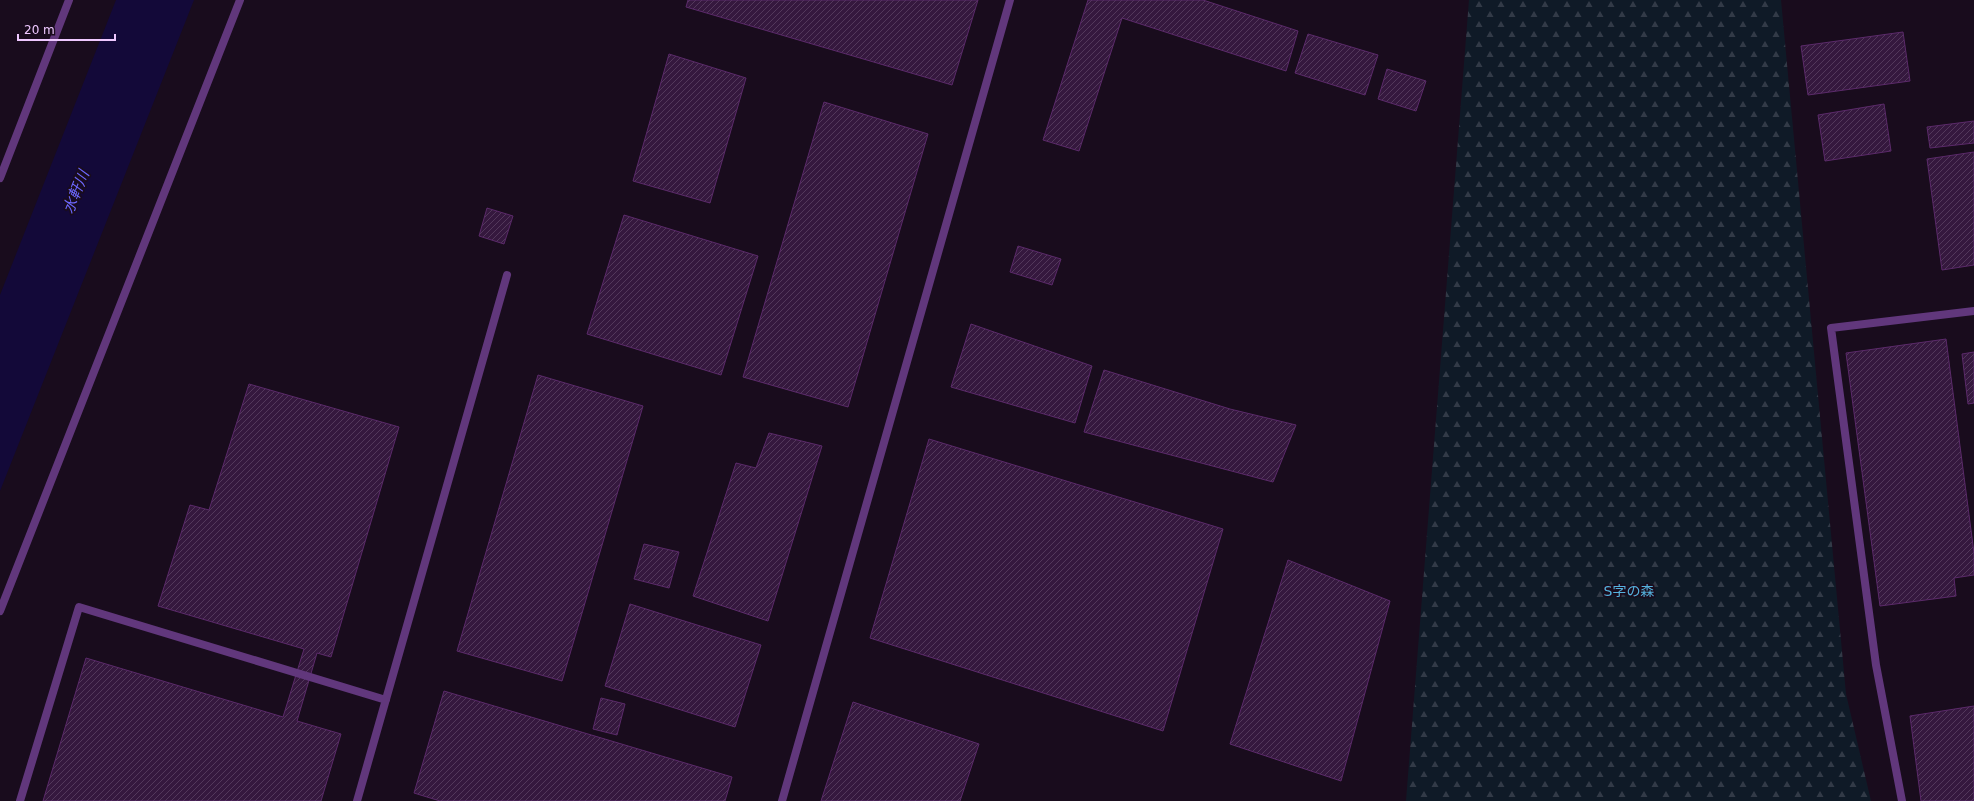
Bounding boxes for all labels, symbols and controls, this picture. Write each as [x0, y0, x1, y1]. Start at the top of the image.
scale bar [18, 16, 115, 42]
text: 20 m [24, 23, 55, 37]
water label: 水軒川 [59, 166, 94, 216]
park label: S字の森 [1604, 583, 1654, 599]

